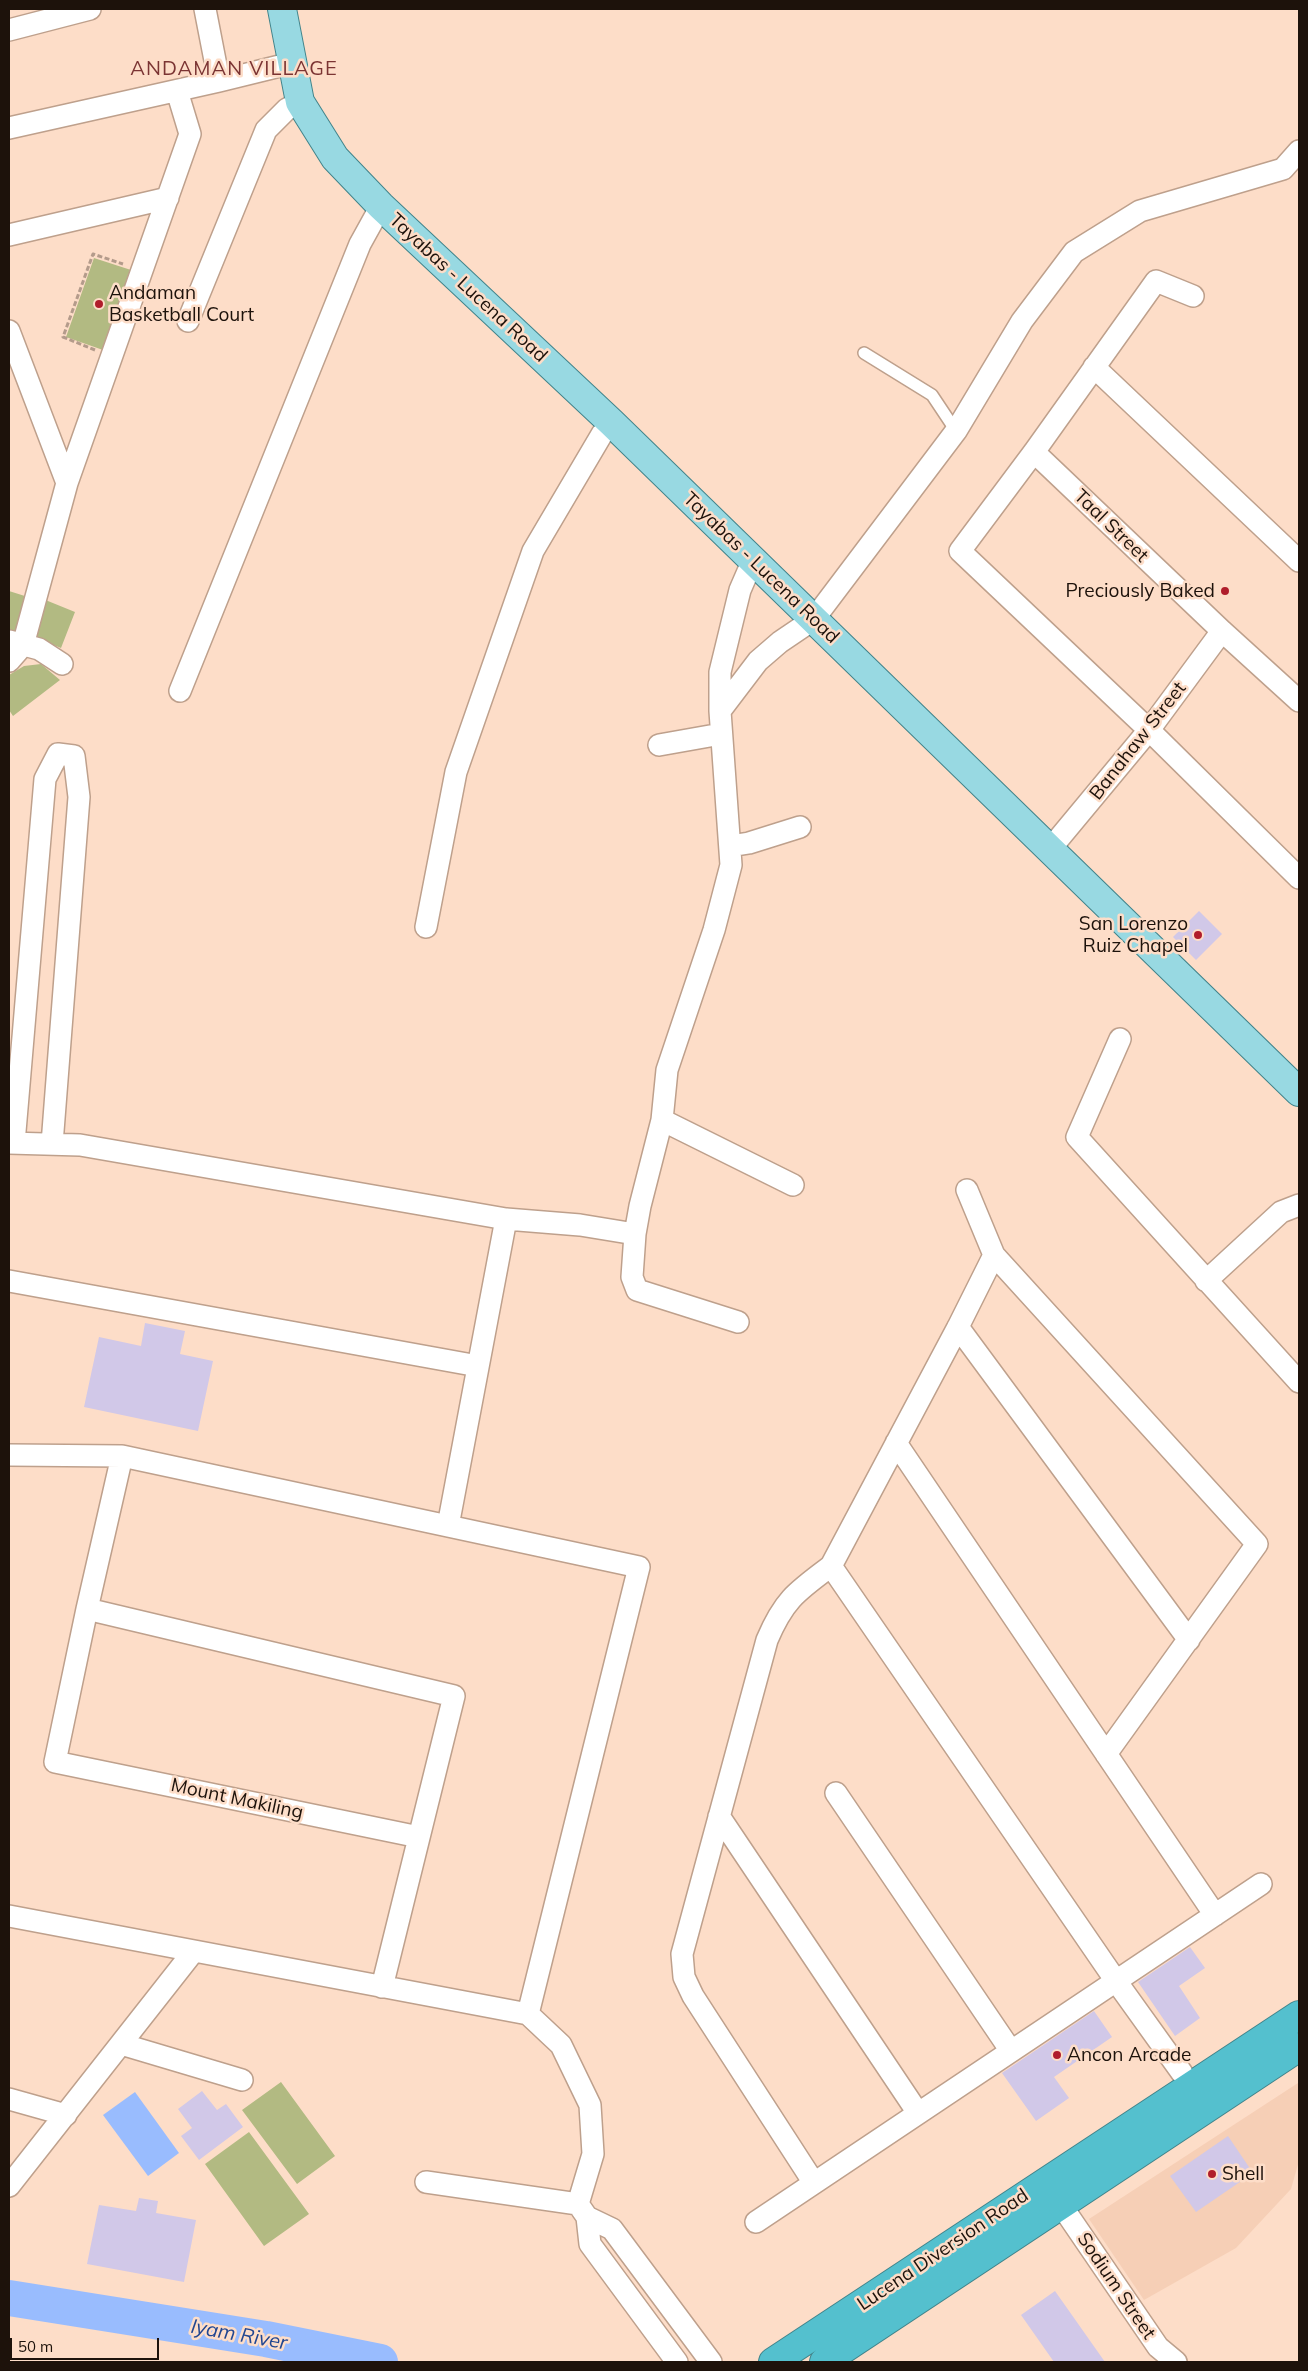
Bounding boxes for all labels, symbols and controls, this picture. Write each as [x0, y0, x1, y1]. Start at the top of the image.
district label: ANDAMAN VILLAGE [128, 57, 340, 81]
street label: Tayabas - Lucena Road [384, 209, 552, 367]
place label: Andaman Basketball Court [109, 282, 254, 326]
marker: Andaman Basketball Court [93, 298, 105, 310]
street label: Taal Street [1069, 485, 1153, 567]
street label: Tayabas - Lucena Road [678, 488, 844, 648]
place label: Preciously Baked [1065, 580, 1215, 602]
marker: Preciously Baked [1219, 585, 1231, 597]
street label: Banahaw Street [1085, 678, 1191, 804]
place label: San Lorenzo Ruiz Chapel [1079, 913, 1188, 957]
marker: San Lorenzo Ruiz Chapel [1192, 929, 1204, 941]
street label: Mount Makiling [169, 1774, 305, 1824]
place label: Ancon Arcade [1067, 2044, 1191, 2066]
marker: Ancon Arcade [1051, 2049, 1063, 2061]
place label: Shell [1222, 2163, 1264, 2185]
marker: Shell [1206, 2168, 1218, 2180]
street label: Lucena Diversion Road [853, 2184, 1033, 2316]
street label: Sodium Street [1072, 2228, 1160, 2344]
water label: Iyam River [189, 2315, 289, 2355]
scale bar [12, 2328, 161, 2360]
text: 50 m [18, 2337, 53, 2356]

